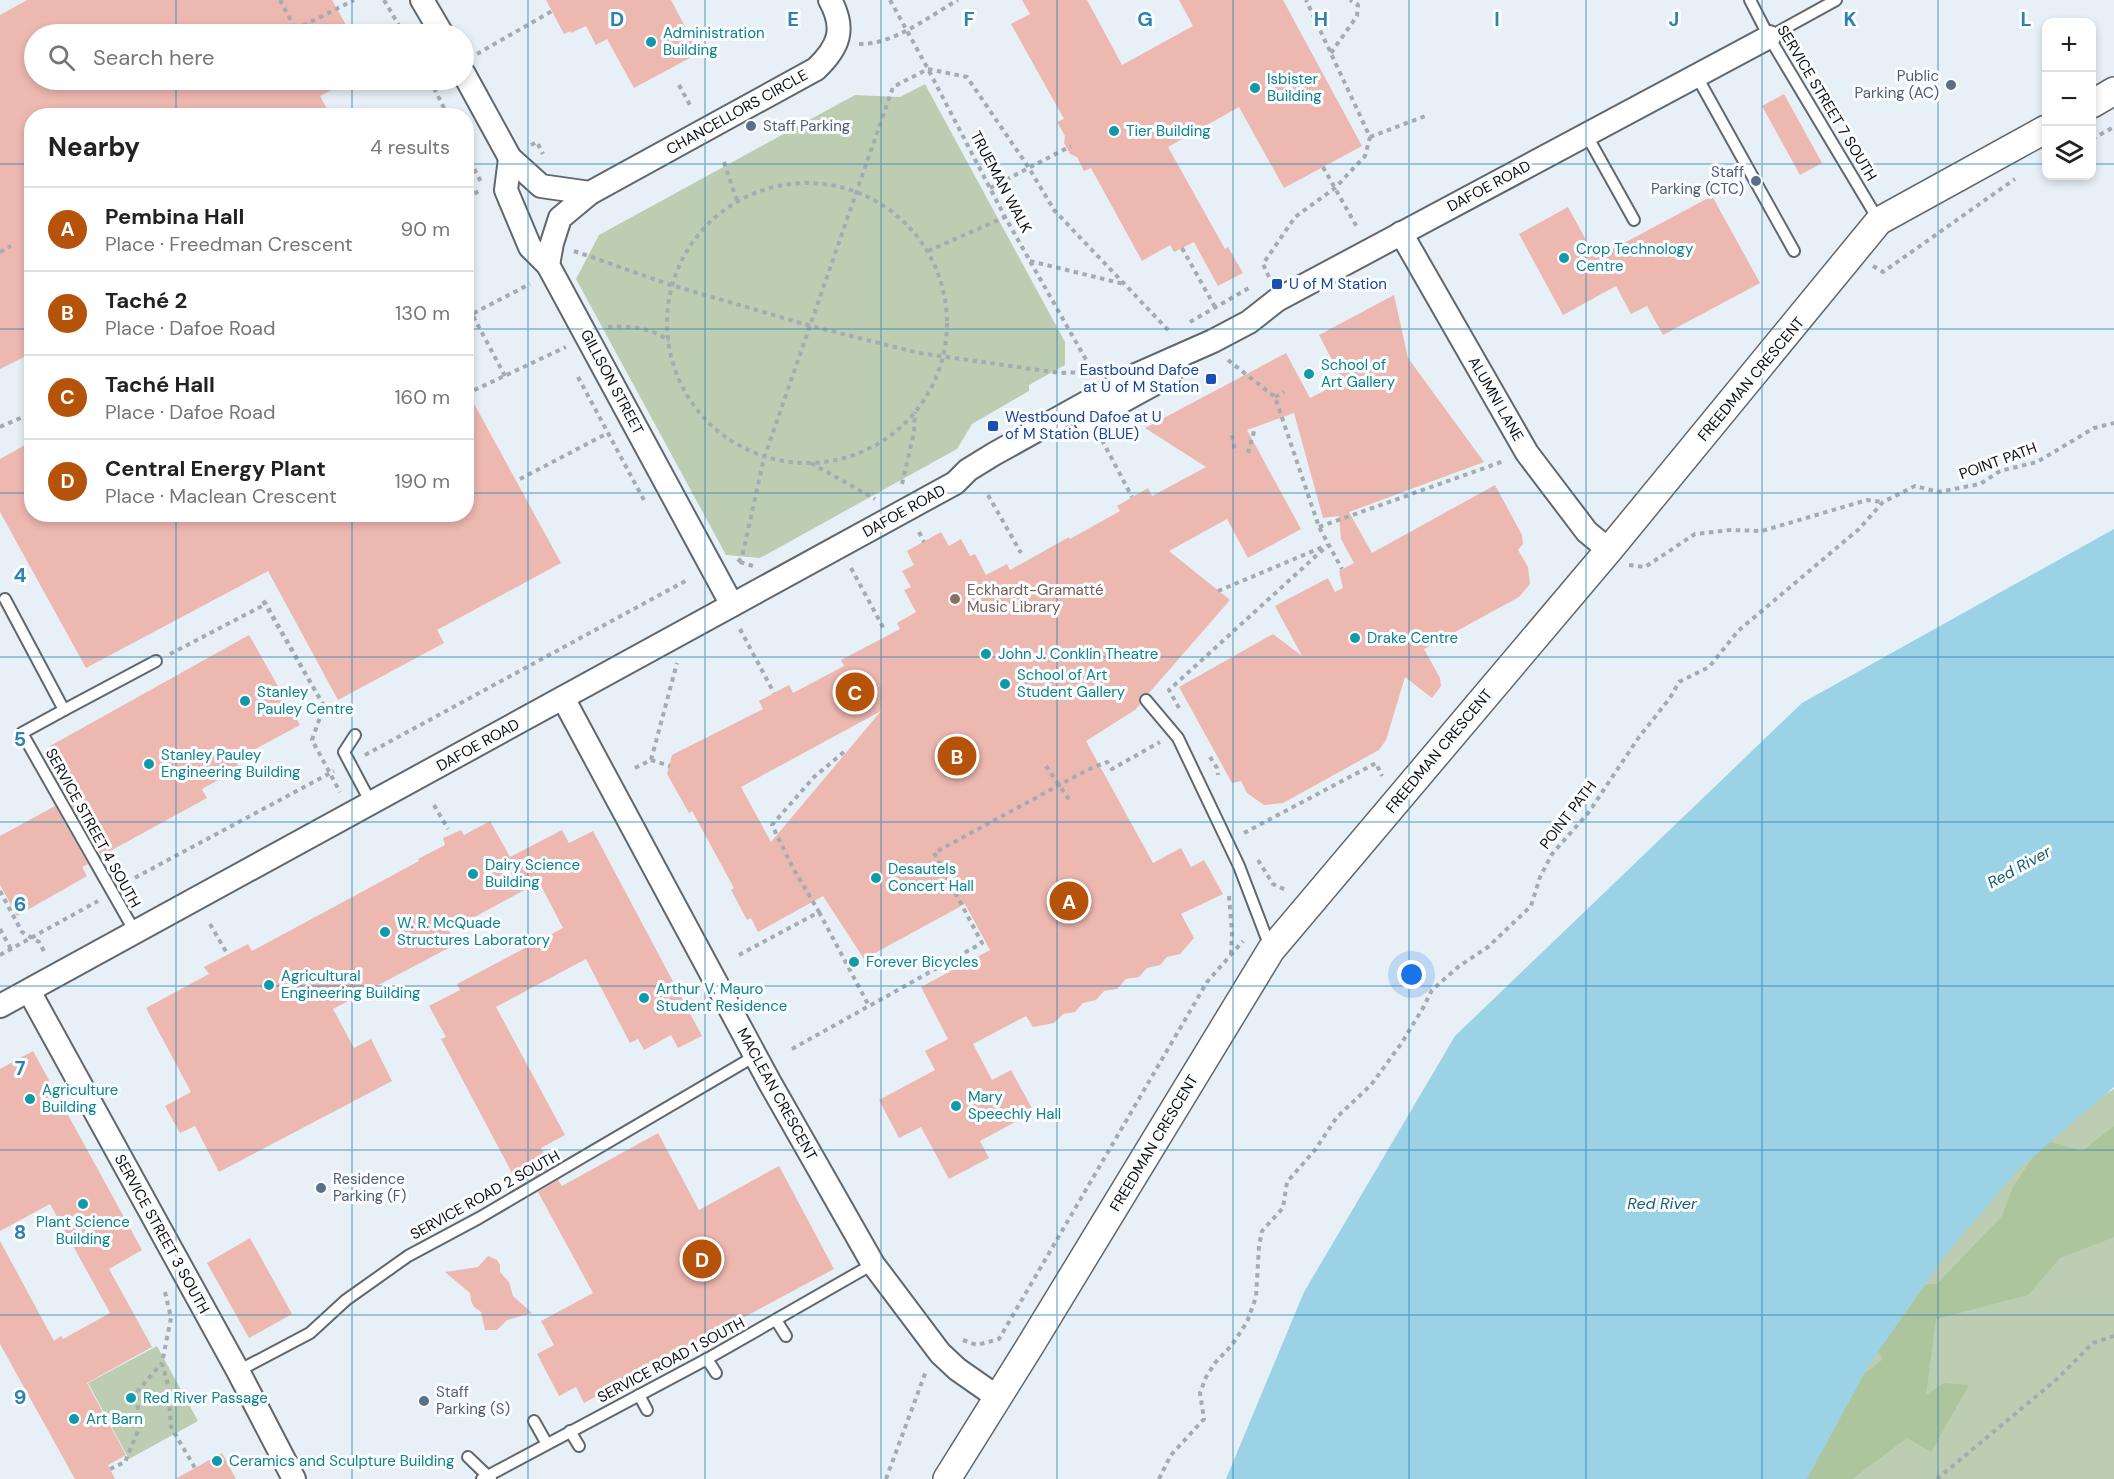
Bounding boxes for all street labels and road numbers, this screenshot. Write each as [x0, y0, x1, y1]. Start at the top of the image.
street label: SERVICE STREET 7 SOUTH [1773, 21, 1881, 185]
street label: CHANCELLORS CIRCLE [663, 65, 811, 159]
street label: TRUEMAN WALK [966, 128, 1036, 237]
street label: DAFOE ROAD [1444, 156, 1534, 216]
street label: FREEDMAN CRESCENT [1693, 313, 1809, 445]
street label: GILLSON STREET [576, 326, 648, 438]
street label: ALUMNI LANE [1464, 353, 1528, 445]
street label: POINT PATH [1956, 438, 2040, 484]
street label: DAFOE ROAD [859, 480, 949, 542]
street label: FREEDMAN CRESCENT [1381, 685, 1497, 817]
street label: DAFOE ROAD [433, 714, 523, 776]
street label: SERVICE STREET 4 SOUTH [41, 745, 145, 911]
street label: POINT PATH [1535, 777, 1601, 853]
street label: MACLEAN CRESCENT [732, 1024, 822, 1164]
street label: FREEDMAN CRESCENT [1105, 1071, 1203, 1215]
street label: SERVICE ROAD 2 SOUTH [407, 1146, 563, 1244]
street label: SERVICE STREET 3 SOUTH [110, 1151, 214, 1317]
street label: SERVICE ROAD 1 SOUTH [594, 1313, 748, 1407]

